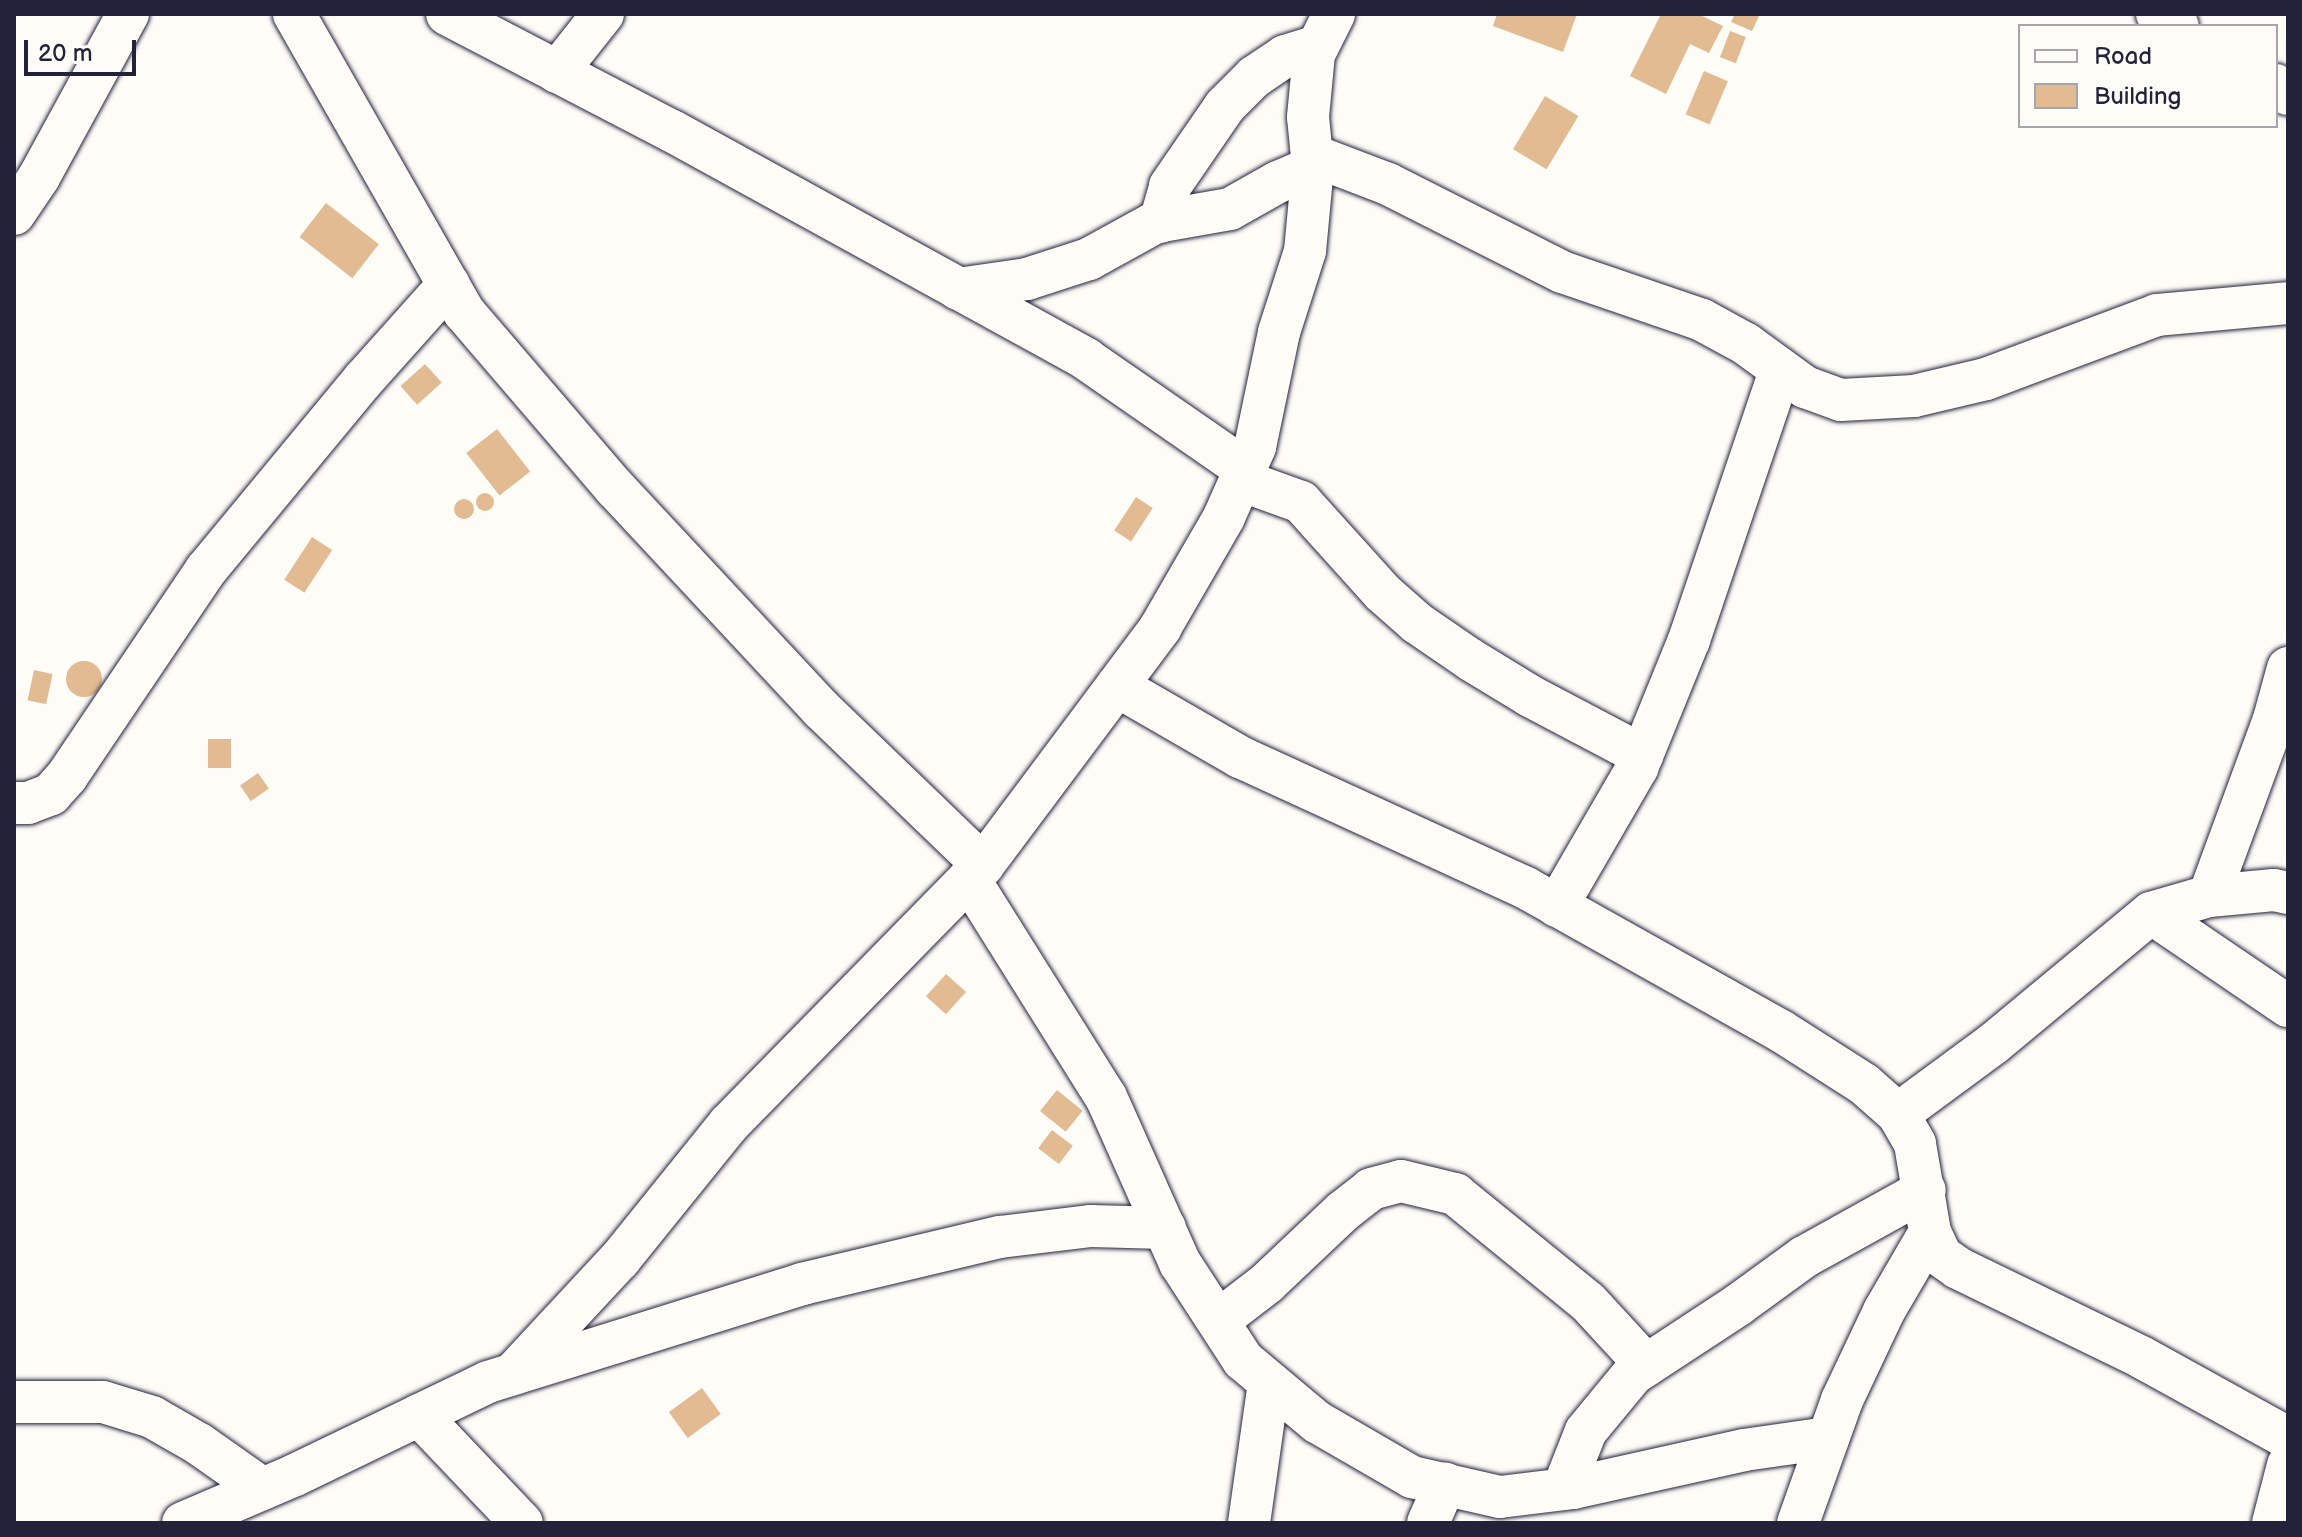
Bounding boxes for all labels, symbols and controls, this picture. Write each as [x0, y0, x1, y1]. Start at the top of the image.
scale bar [28, 24, 140, 74]
legend [2018, 24, 2278, 128]
text: 20 m [38, 39, 93, 68]
text: Road [2094, 42, 2152, 71]
text: Building [2094, 82, 2181, 111]

